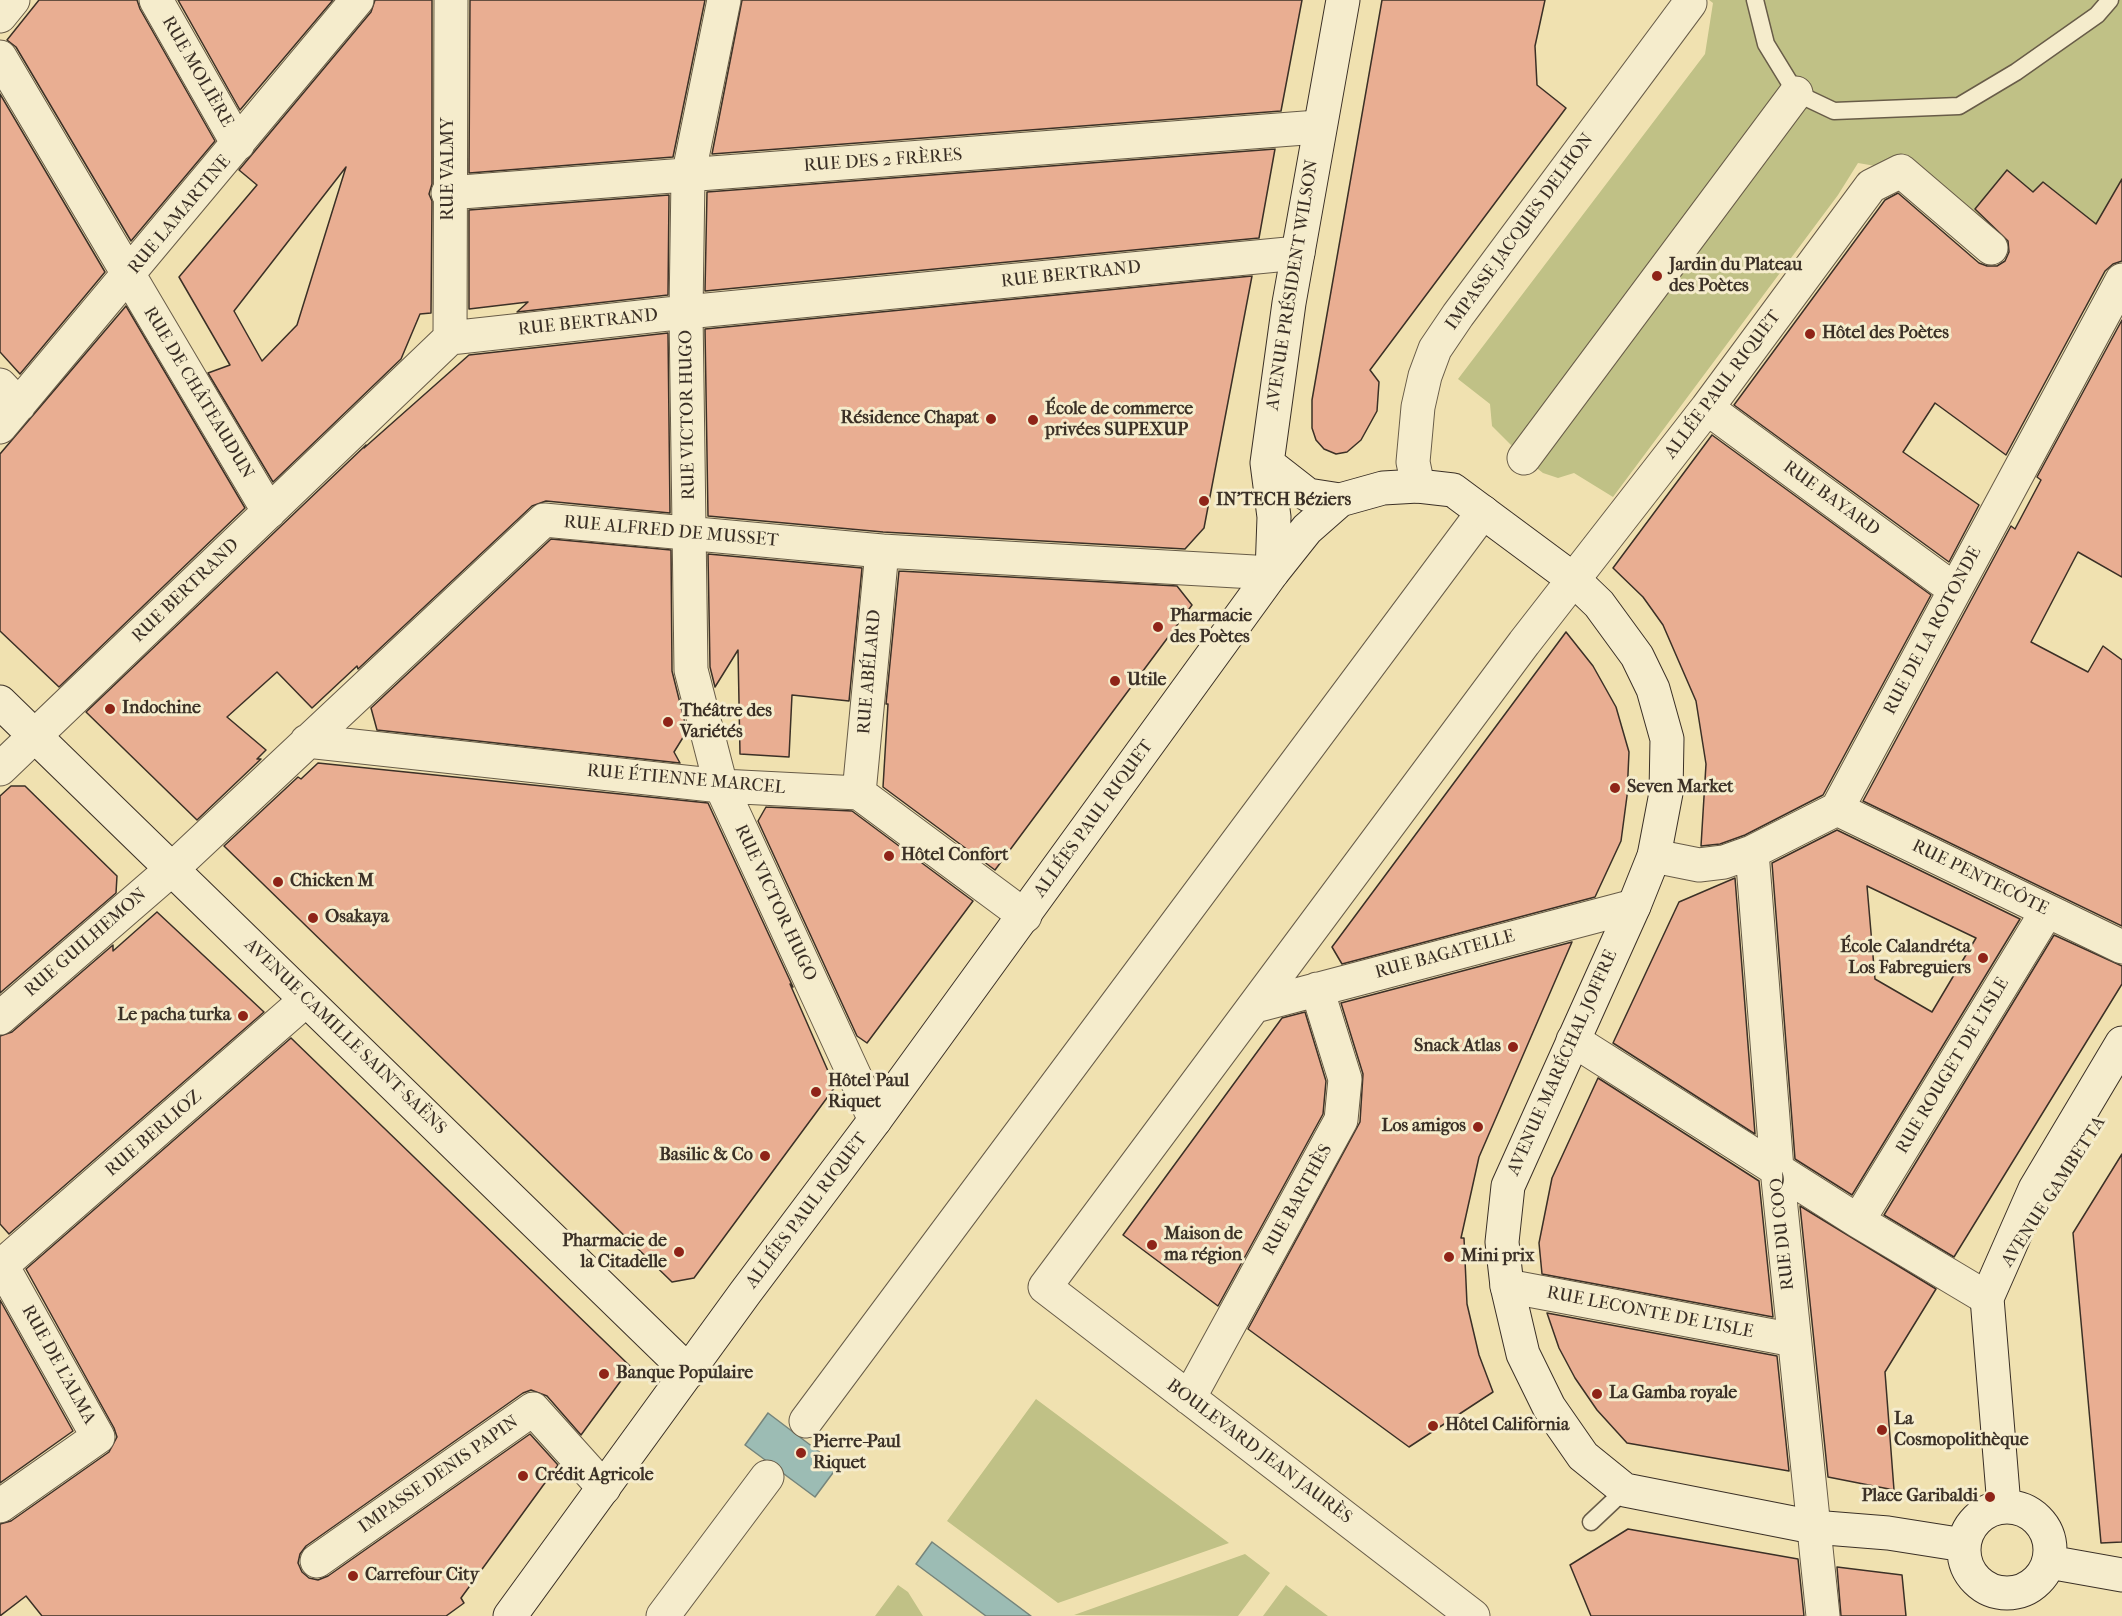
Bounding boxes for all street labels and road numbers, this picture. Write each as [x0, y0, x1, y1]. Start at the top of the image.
street label: RUE MOLIÈRE [157, 13, 237, 131]
street label: RUE VALMY [438, 117, 460, 221]
street label: IMPASSE JACQUES DELHON [1441, 130, 1599, 334]
street label: RUE DES 2 FRÈRES [803, 145, 963, 177]
street label: RUE LAMARTINE [124, 151, 236, 279]
street label: AVENUE PRÉSIDENT WILSON [1262, 158, 1324, 412]
street label: RUE BERTRAND [1000, 257, 1142, 293]
street label: RUE DE CHÂTEAUDUN [138, 303, 258, 483]
street label: RUE BERTRAND [517, 305, 659, 341]
street label: ALLÉE PAUL RIQUET [1660, 307, 1786, 463]
street label: RUE VICTOR HUGO [676, 330, 700, 500]
street label: RUE BAYARD [1778, 457, 1884, 541]
street label: RUE ALFRED DE MUSSET [563, 512, 779, 552]
street label: RUE BERTRAND [128, 534, 244, 648]
street label: RUE DE LA ROTONDE [1879, 543, 1987, 719]
street label: RUE ABÉLARD [854, 609, 886, 735]
street label: ALLÉES PAUL RIQUET [1030, 736, 1158, 902]
street label: RUE ÉTIENNE MARCEL [586, 761, 786, 799]
street label: RUE VICTOR HUGO [729, 821, 821, 985]
street label: RUE PENTECÔTE [1908, 836, 2052, 920]
street label: RUE GUILHEMON [20, 884, 152, 1002]
street label: RUE BAGATELLE [1373, 926, 1517, 984]
street label: AVENUE CAMILLE SAINT-SAËNS [239, 934, 451, 1140]
street label: AVENUE MARÉCHAL JOFFRE [1503, 947, 1623, 1179]
street label: RUE ROUGET DE L'ISLE [1892, 974, 2014, 1158]
street label: RUE BERLIOZ [101, 1086, 207, 1182]
street label: AVENUE GAMBETTA [1997, 1113, 2111, 1271]
street label: ALLÉES PAUL RIQUET [741, 1129, 873, 1293]
street label: RUE BARTHÈS [1259, 1141, 1337, 1259]
street label: RUE DU COQ [1766, 1177, 1800, 1291]
street label: RUE LECONTE DE L'ISLE [1545, 1282, 1755, 1344]
street label: RUE DE L'ALMA [16, 1302, 100, 1428]
street label: BOULEVARD JEAN JAURÈS [1162, 1375, 1356, 1529]
street label: IMPASSE DENIS PAPIN [355, 1412, 523, 1538]

